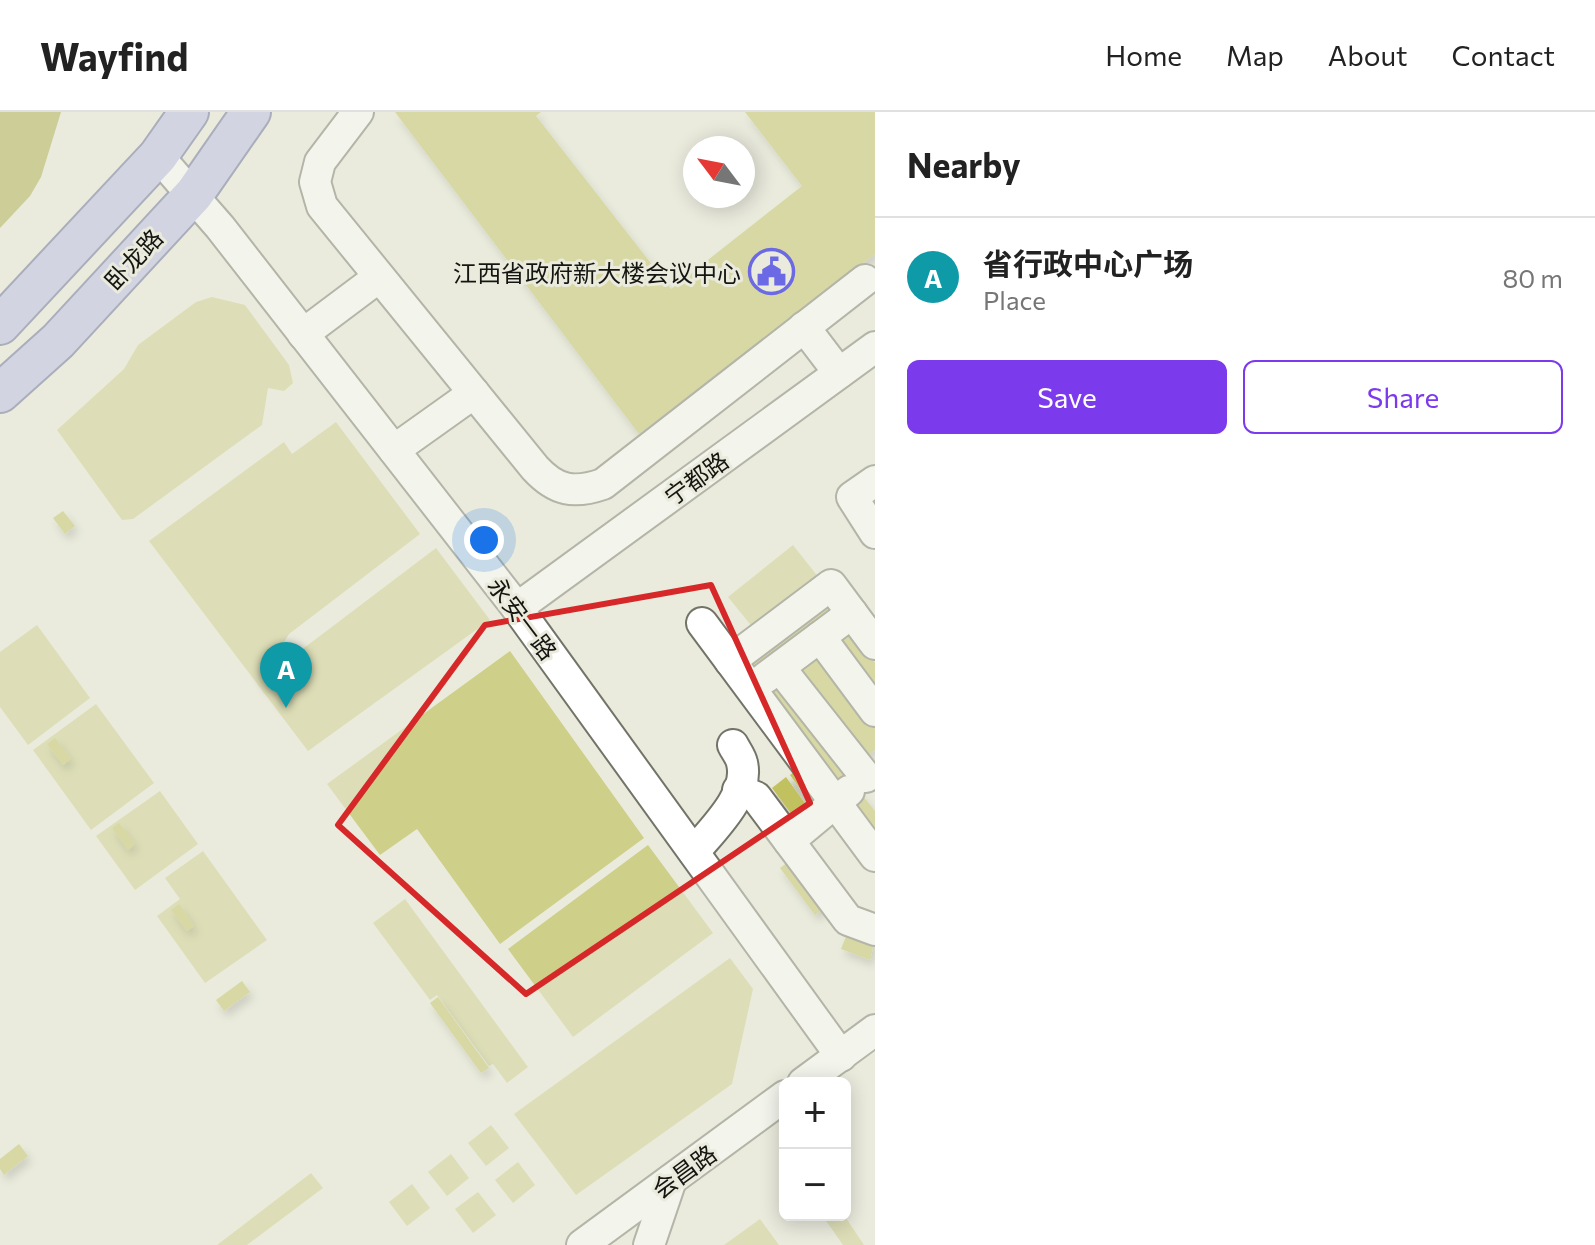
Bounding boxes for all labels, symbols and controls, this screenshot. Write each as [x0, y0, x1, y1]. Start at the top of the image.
text: Wayfind [40, 32, 188, 79]
text: Home [1105, 38, 1182, 72]
text: Map [1226, 38, 1284, 72]
text: About [1328, 38, 1408, 72]
text: Contact [1452, 38, 1555, 72]
north arrow [683, 136, 755, 208]
text: Nearby [907, 143, 1021, 185]
street label: 卧龙路 [98, 223, 168, 295]
text: 省行政中心广场 [983, 244, 1193, 281]
public building icon: 江西省政府新大楼会议中心 [748, 248, 796, 296]
place label: 江西省政府新大楼会议中心 [453, 258, 741, 287]
text: A [924, 262, 942, 293]
text: 80 m [1503, 262, 1563, 293]
text: Place [983, 284, 1046, 315]
button: Save [907, 360, 1227, 434]
button: Share [1243, 360, 1563, 434]
street label: 宁都路 [658, 445, 734, 511]
your location [464, 520, 504, 560]
street label: 永安一路 [483, 571, 563, 665]
pin: A [260, 642, 312, 708]
map controls [779, 1077, 851, 1221]
button: + [779, 1077, 851, 1149]
street label: 会昌路 [646, 1138, 722, 1204]
button: − [779, 1149, 851, 1221]

